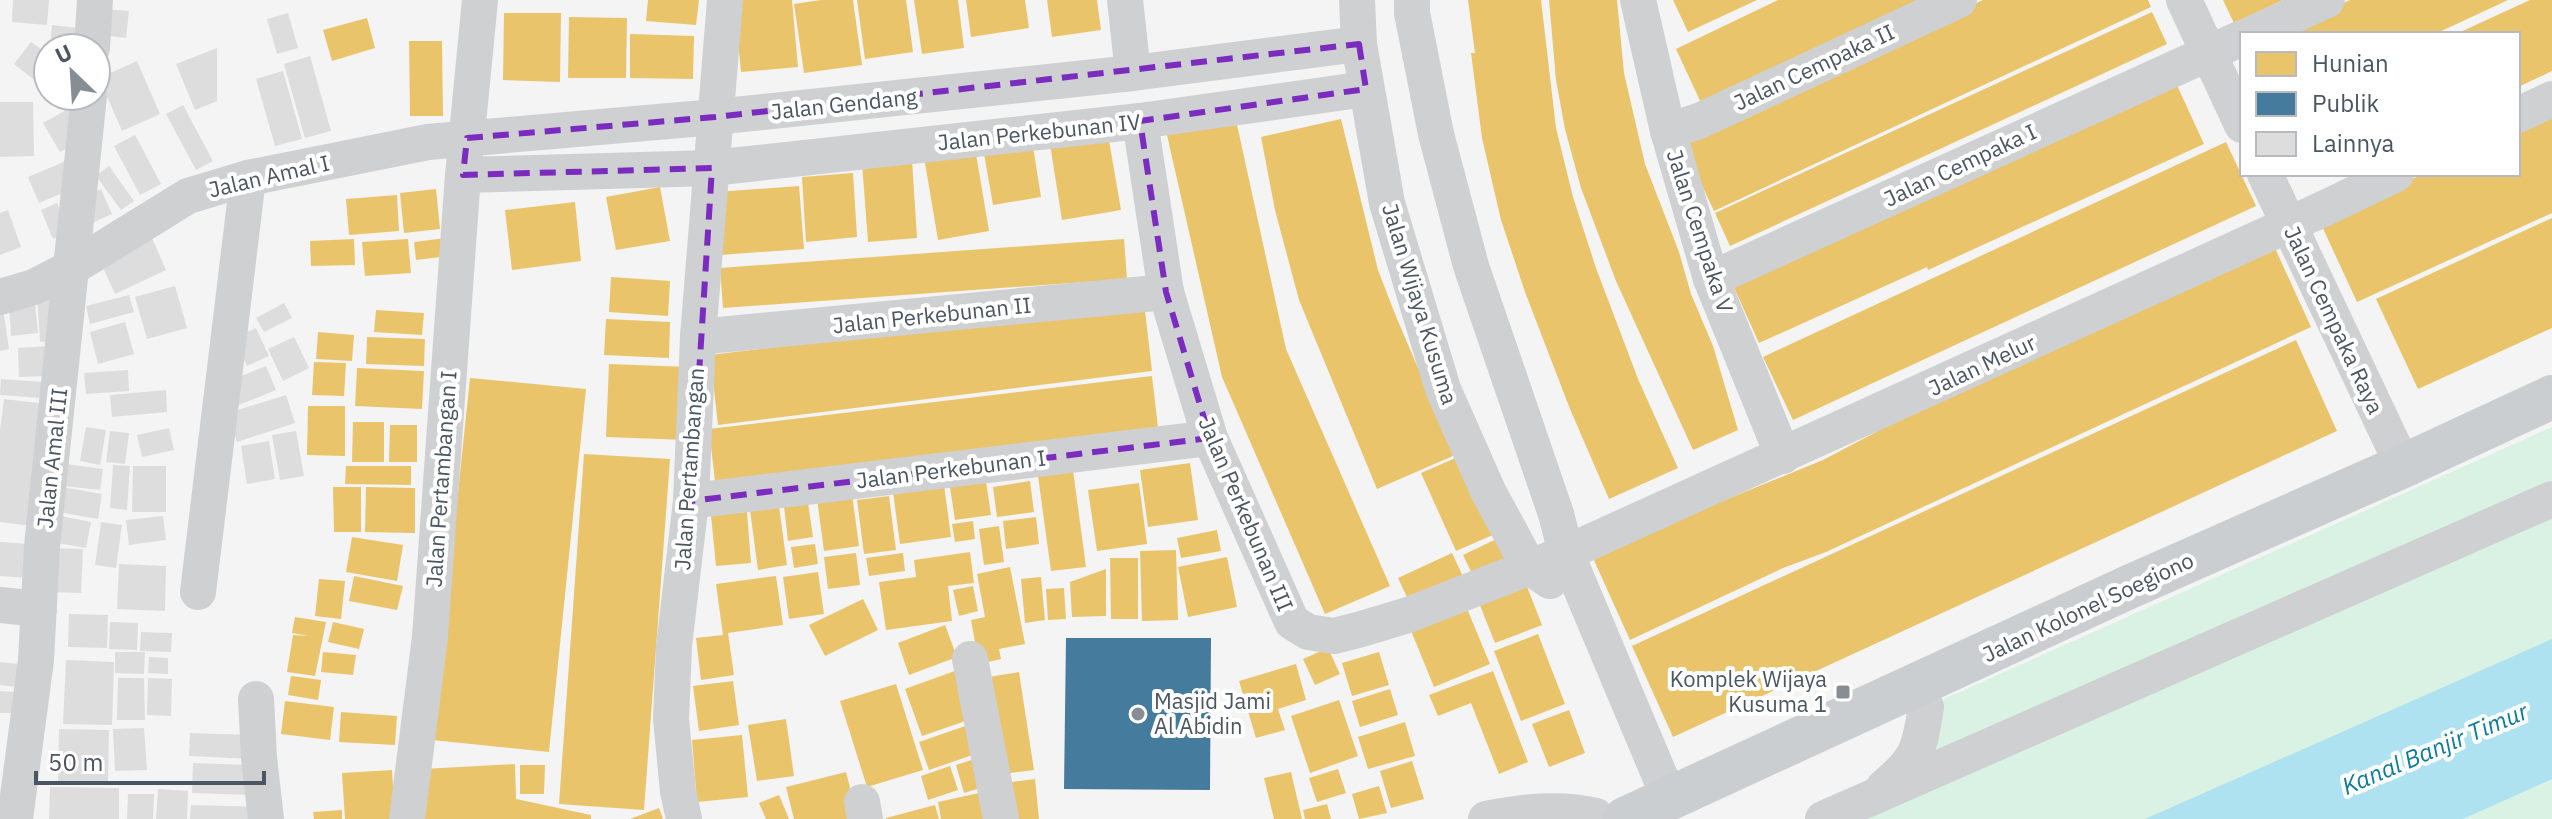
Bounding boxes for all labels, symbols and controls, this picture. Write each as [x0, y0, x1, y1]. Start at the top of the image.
street label: Jalan Cempaka II [1729, 17, 1899, 116]
north arrow [32, 32, 112, 112]
legend [2240, 32, 2520, 176]
text: U [50, 37, 76, 70]
text: Hunian [2312, 47, 2389, 79]
street label: Jalan Gendang [769, 81, 919, 126]
text: Publik [2312, 87, 2380, 119]
street label: Jalan Perkebunan IV [936, 106, 1142, 157]
street label: Jalan Cempaka I [1879, 117, 2041, 213]
text: Lainnya [2312, 127, 2395, 159]
street label: Jalan Cempaka V [1660, 146, 1740, 316]
street label: Jalan Amal I [205, 148, 332, 204]
street label: Jalan Wijaya Kusuma [1376, 200, 1465, 408]
street label: Jalan Cempaka Raya [2278, 221, 2391, 419]
street label: Jalan Perkebunan II [831, 290, 1033, 339]
street label: Jalan Melur [1924, 327, 2040, 402]
street label: Jalan Pertambangan [667, 367, 710, 571]
street label: Jalan Pertambangan I [418, 370, 463, 588]
street label: Jalan Amal III [30, 386, 73, 530]
street label: Jalan Perkebunan III [1192, 412, 1301, 615]
street label: Jalan Perkebunan I [855, 442, 1047, 495]
street label: Jalan Kolonel Soegiono [1978, 545, 2198, 668]
place label: Komplek Wijaya Kusuma 1 [1670, 664, 1827, 718]
marker: Komplek Wijaya Kusuma 1 [1834, 683, 1852, 701]
place label: Masjid Jami Al Abidin [1154, 686, 1271, 740]
water label: Kanal Banjir Timur [2337, 694, 2534, 802]
marker: Masjid Jami Al Abidin [1129, 705, 1147, 723]
scale bar [36, 735, 264, 785]
text: 50 m [48, 746, 103, 778]

